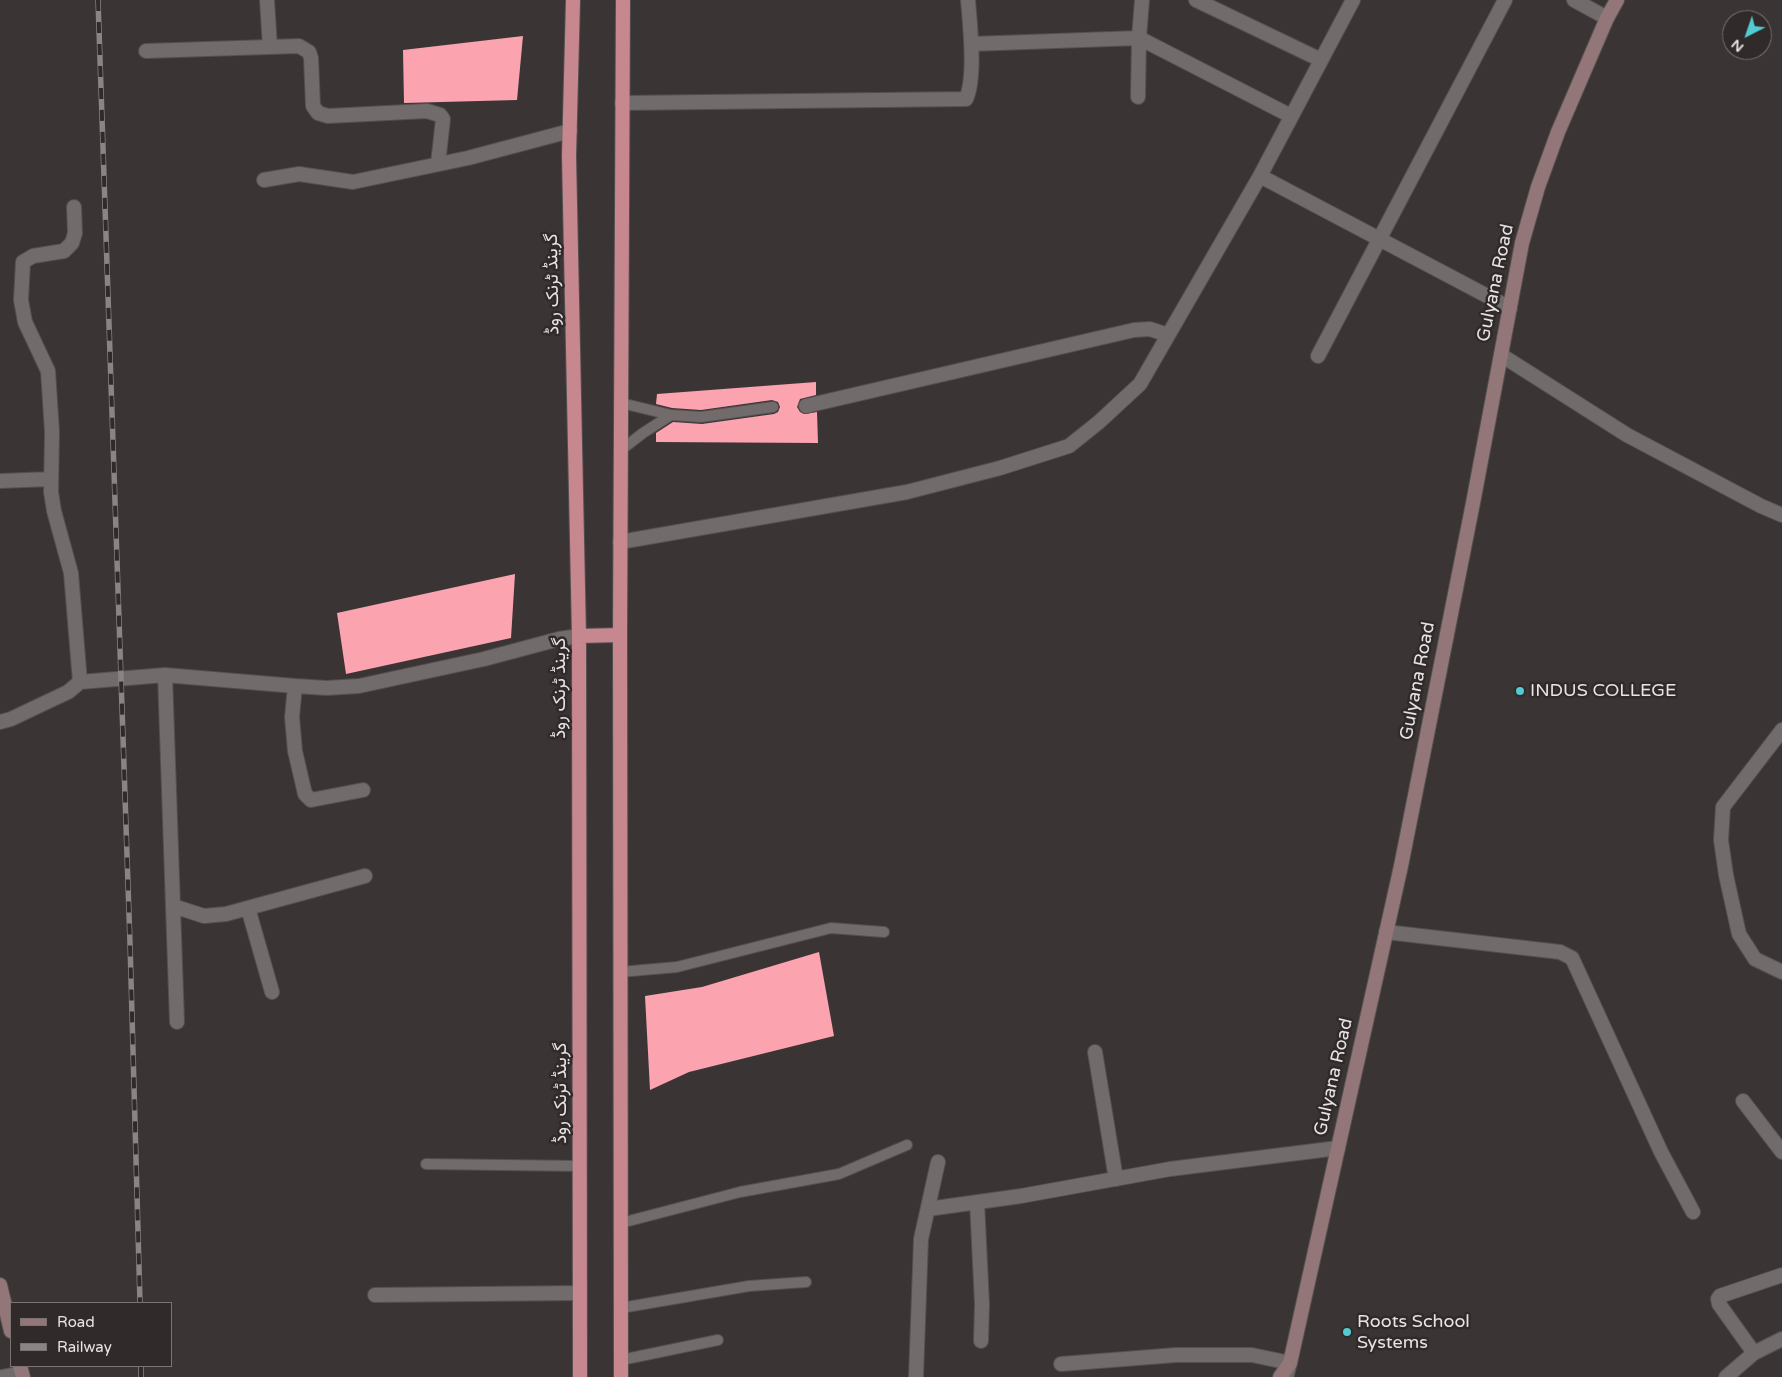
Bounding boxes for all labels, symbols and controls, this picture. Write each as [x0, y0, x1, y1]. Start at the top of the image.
north arrow [1722, 10, 1772, 60]
text: N [1728, 36, 1747, 56]
street label: Gulyana Road [1473, 222, 1519, 344]
street label: گرینڈ ٹرنک روڈ [541, 233, 565, 335]
street label: Gulyana Road [1396, 620, 1440, 742]
street label: گرینڈ ٹرنک روڈ [549, 637, 571, 739]
place label: INDUS COLLEGE [1530, 680, 1676, 702]
marker: INDUS COLLEGE [1514, 685, 1526, 697]
street label: Gulyana Road [1310, 1016, 1358, 1138]
street label: گرینڈ ٹرنک روڈ [550, 1042, 572, 1144]
legend [10, 1302, 172, 1367]
place label: Roots School Systems [1357, 1311, 1470, 1354]
text: Road [57, 1313, 95, 1331]
marker: Roots School Systems [1341, 1326, 1353, 1338]
text: Railway [57, 1338, 112, 1356]

